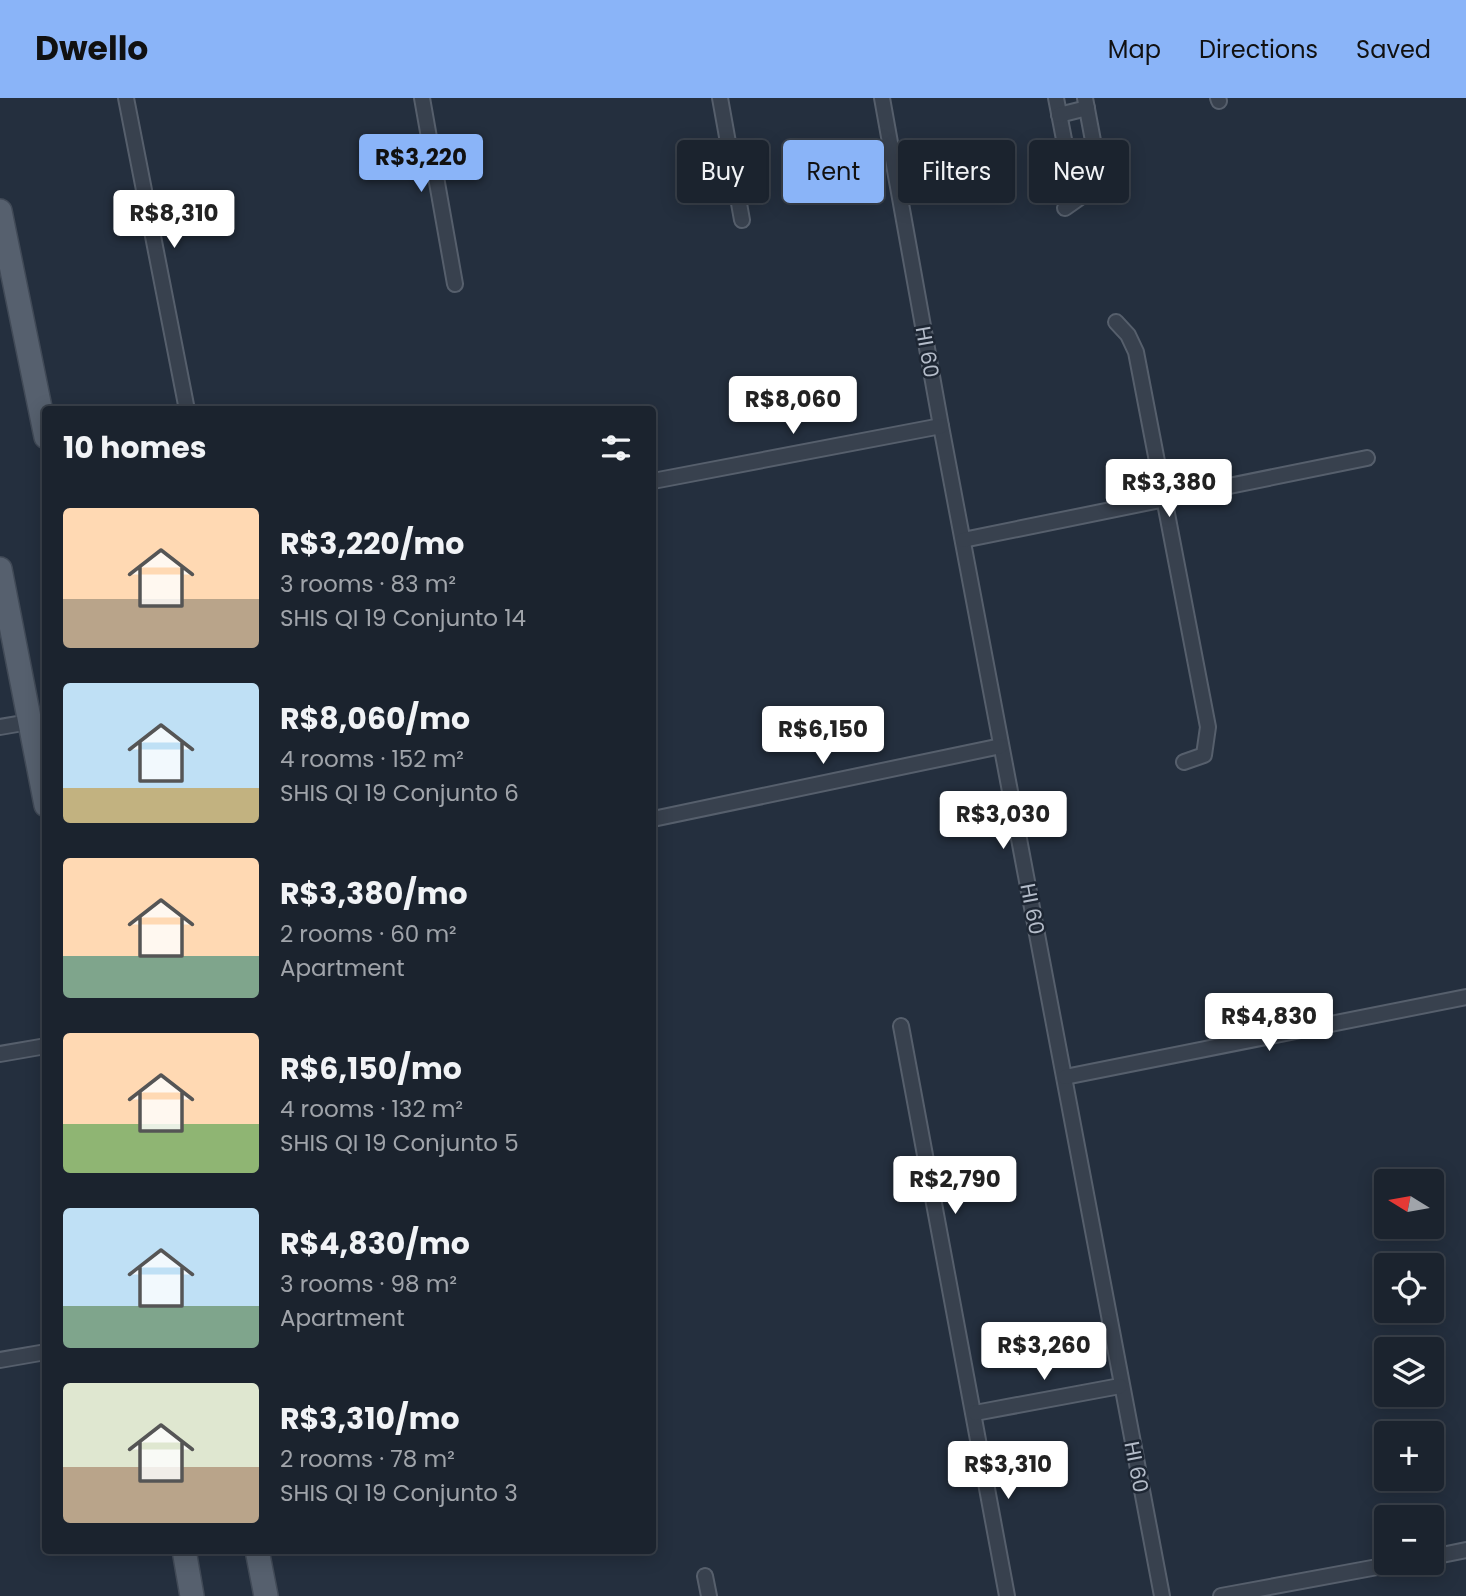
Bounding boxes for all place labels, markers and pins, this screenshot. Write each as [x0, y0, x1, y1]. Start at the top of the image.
pin: R$3,220 [356, 134, 486, 194]
pin: R$8,310 [109, 190, 239, 250]
pin: R$8,060 [728, 376, 858, 436]
pin: R$3,380 [1104, 460, 1234, 519]
pin: R$6,150 [758, 706, 888, 766]
pin: R$3,030 [938, 792, 1068, 851]
pin: R$4,830 [1204, 993, 1334, 1053]
pin: R$2,790 [890, 1156, 1020, 1216]
pin: R$3,260 [979, 1322, 1109, 1382]
pin: R$3,310 [943, 1442, 1073, 1501]

